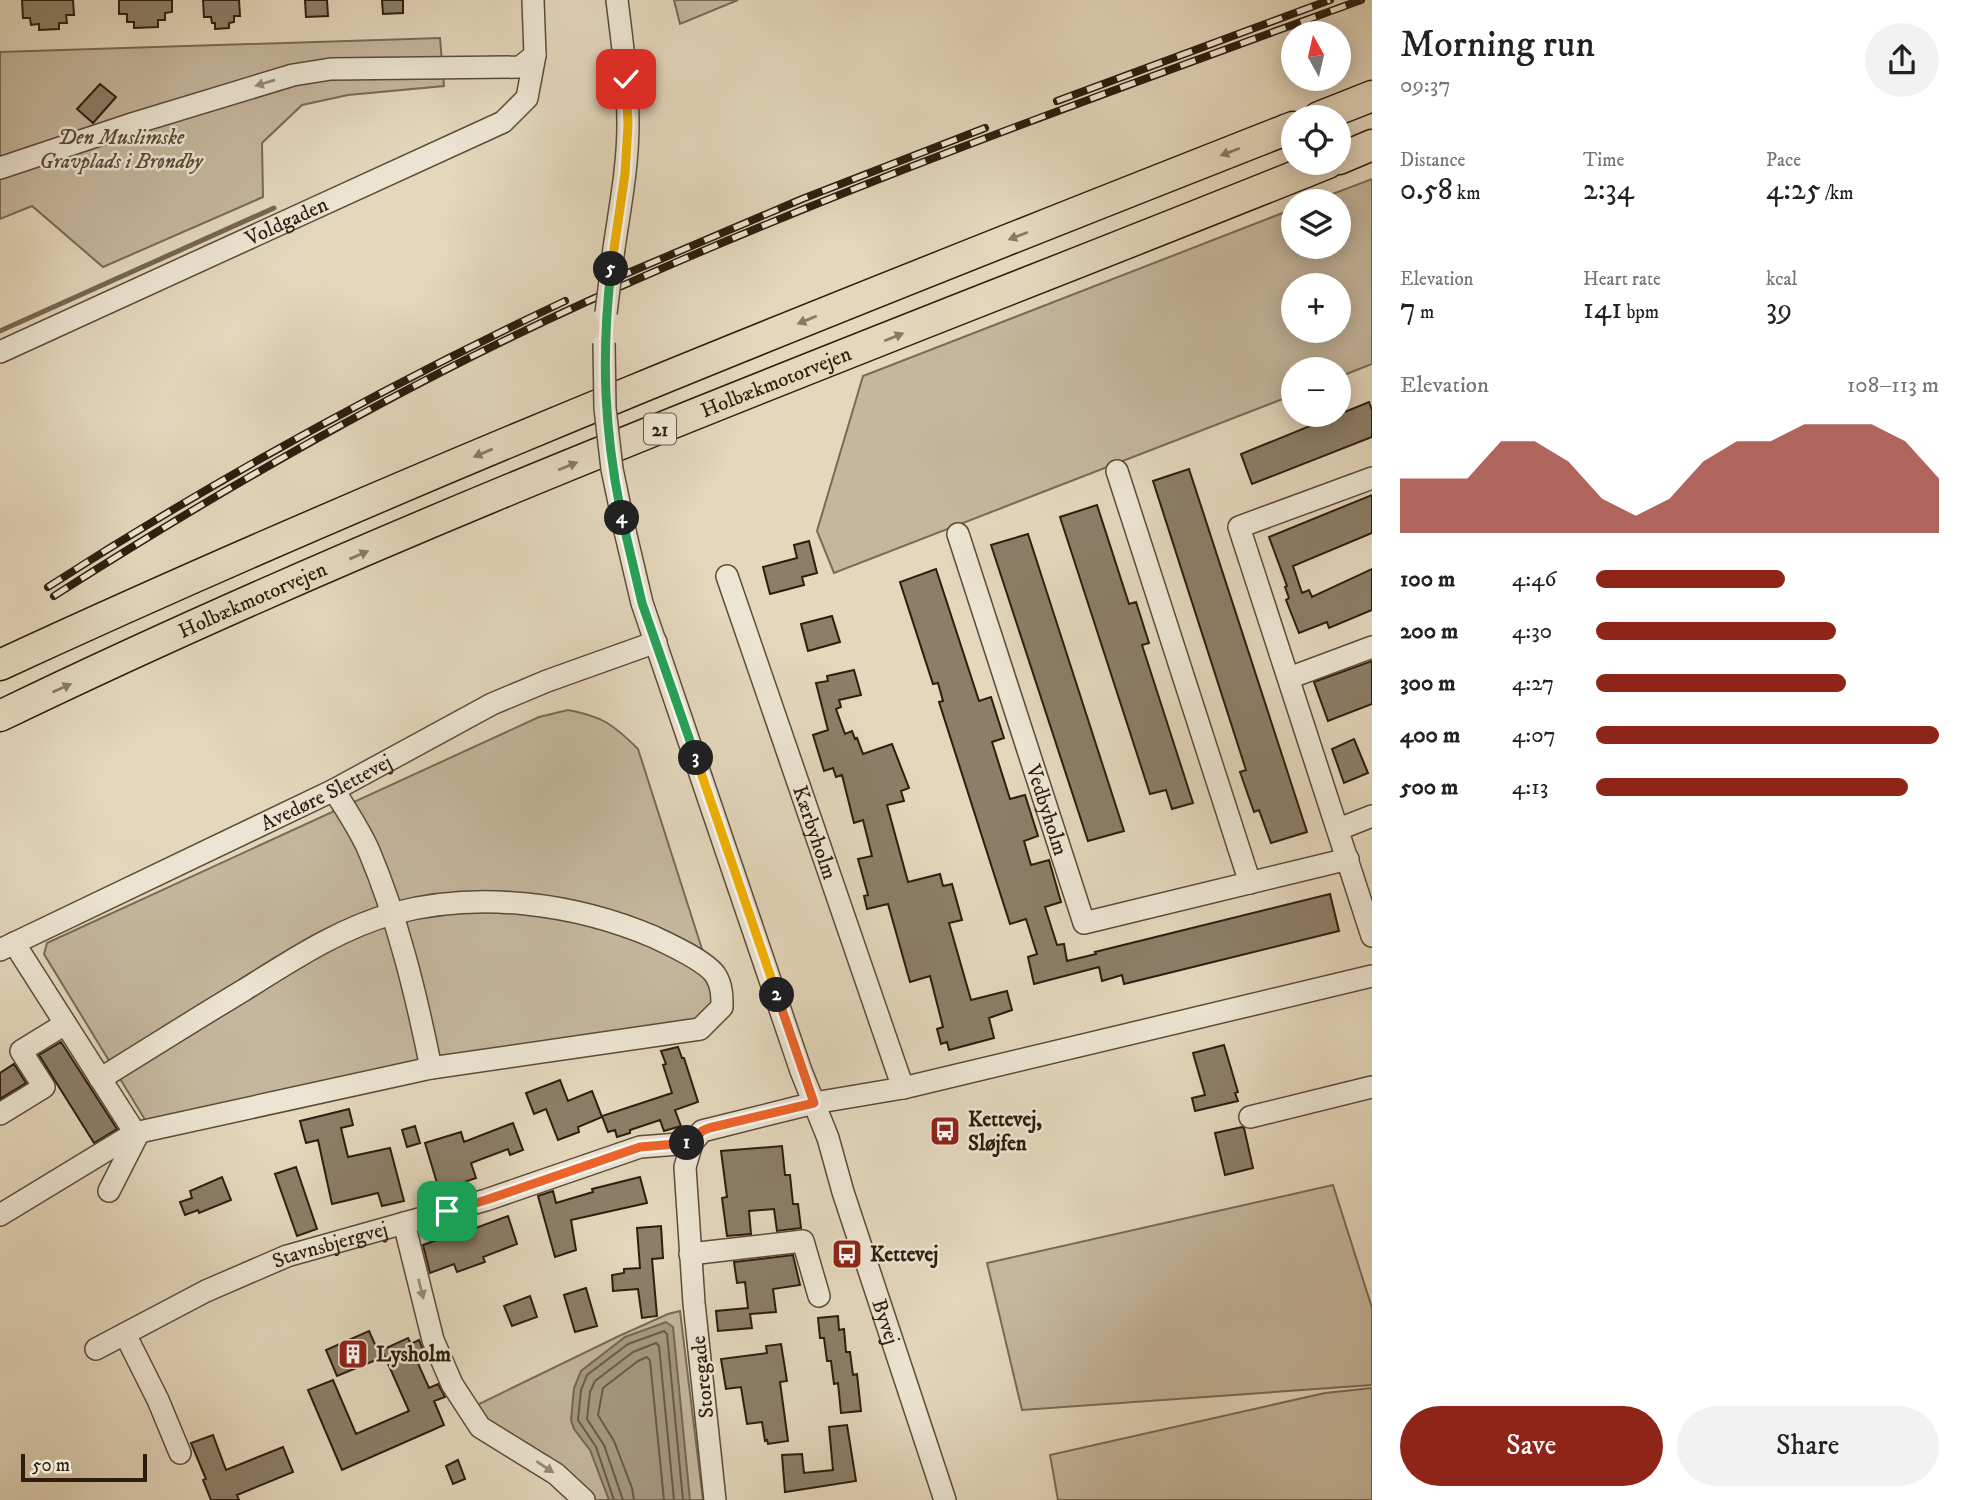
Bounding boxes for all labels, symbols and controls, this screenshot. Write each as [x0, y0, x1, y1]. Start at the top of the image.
north arrow [1281, 21, 1351, 91]
map controls [1281, 21, 1351, 427]
text: Morning run [1400, 21, 1595, 69]
button: share [1865, 23, 1939, 97]
pin [596, 49, 656, 109]
icon: check [607, 60, 645, 98]
text: 09:37 [1400, 71, 1451, 100]
one-way arrow [254, 79, 275, 89]
button: locate [1281, 105, 1351, 175]
park label: Den Muslimske Gravplads i Brøndby [39, 125, 204, 175]
one-way arrow [1219, 147, 1240, 158]
text: Distance [1400, 149, 1465, 172]
text: Time [1583, 149, 1624, 172]
text: Pace [1766, 149, 1801, 172]
text: 0.58 [1400, 172, 1453, 209]
text: 2:34 [1583, 172, 1634, 209]
text: 4:25 [1766, 172, 1821, 209]
text: km [1453, 182, 1481, 205]
text: /km [1821, 182, 1854, 205]
button: layers [1281, 189, 1351, 259]
street label: Voldgaden [240, 192, 333, 253]
one-way arrow [1007, 230, 1028, 241]
pin: 5 [594, 252, 628, 286]
text: 5 [606, 257, 615, 280]
text: Elevation [1400, 268, 1474, 291]
text: Heart rate [1583, 268, 1661, 291]
text: kcal [1766, 268, 1797, 291]
button: + [1281, 273, 1351, 343]
text: 7 [1400, 291, 1416, 328]
text: 141 [1583, 291, 1622, 328]
text: 39 [1766, 291, 1792, 328]
text: m [1416, 301, 1434, 324]
text: bpm [1622, 301, 1659, 324]
one-way arrow [796, 315, 817, 326]
one-way arrow [883, 331, 904, 342]
street label: Holbækmotorvejen [697, 341, 855, 424]
button: − [1281, 357, 1351, 427]
text: Elevation [1400, 371, 1489, 400]
text: 108–113 m [1847, 371, 1939, 400]
road number: 21 [644, 414, 676, 444]
one-way arrow [472, 448, 493, 459]
one-way arrow [558, 460, 579, 471]
pin: 4 [604, 500, 640, 536]
text: 4 [616, 506, 627, 529]
one-way arrow [349, 549, 370, 560]
street label: Holbækmotorvejen [175, 556, 331, 645]
text: 100 m [1400, 565, 1455, 594]
text: 4:46 [1512, 565, 1556, 594]
text: 200 m [1400, 617, 1458, 646]
text: 4:30 [1512, 617, 1552, 646]
text: 300 m [1400, 669, 1456, 698]
text: 4:27 [1512, 669, 1554, 698]
one-way arrow [52, 682, 72, 693]
text: 400 m [1400, 721, 1460, 750]
text: 4:07 [1512, 721, 1556, 750]
pin: 3 [678, 740, 714, 776]
text: 3 [692, 746, 699, 769]
street label: Avedøre Slettevej [257, 749, 396, 837]
street label: Vedbyholm [1019, 760, 1073, 859]
text: 500 m [1400, 773, 1458, 802]
text: 4:13 [1512, 773, 1548, 802]
street label: Kærbyholm [786, 782, 842, 883]
pin: 2 [760, 978, 794, 1012]
text: 2 [772, 983, 781, 1006]
place label: Kettevej, Sløjfen [968, 1107, 1042, 1158]
bus stop icon: Kettevej, Sløjfen [928, 1114, 962, 1148]
pin: 1 [670, 1126, 704, 1160]
text: 1 [683, 1131, 690, 1154]
pin [417, 1181, 477, 1241]
icon: arrive [428, 1192, 466, 1230]
street label: Stavnsbjergvej [268, 1216, 391, 1275]
bus stop icon: Kettevej [830, 1237, 864, 1271]
place label: Kettevej [870, 1242, 938, 1269]
one-way arrow [415, 1279, 426, 1301]
street label: Byvej [865, 1296, 905, 1348]
street label: Storegade [686, 1334, 720, 1419]
building icon: Lysholm [336, 1337, 370, 1371]
place label: Lysholm [376, 1342, 451, 1368]
button: Save [1400, 1406, 1663, 1486]
button: Share [1677, 1406, 1939, 1486]
scale bar [21, 1451, 147, 1483]
text: 50 m [32, 1454, 70, 1477]
one-way arrow [536, 1460, 554, 1474]

